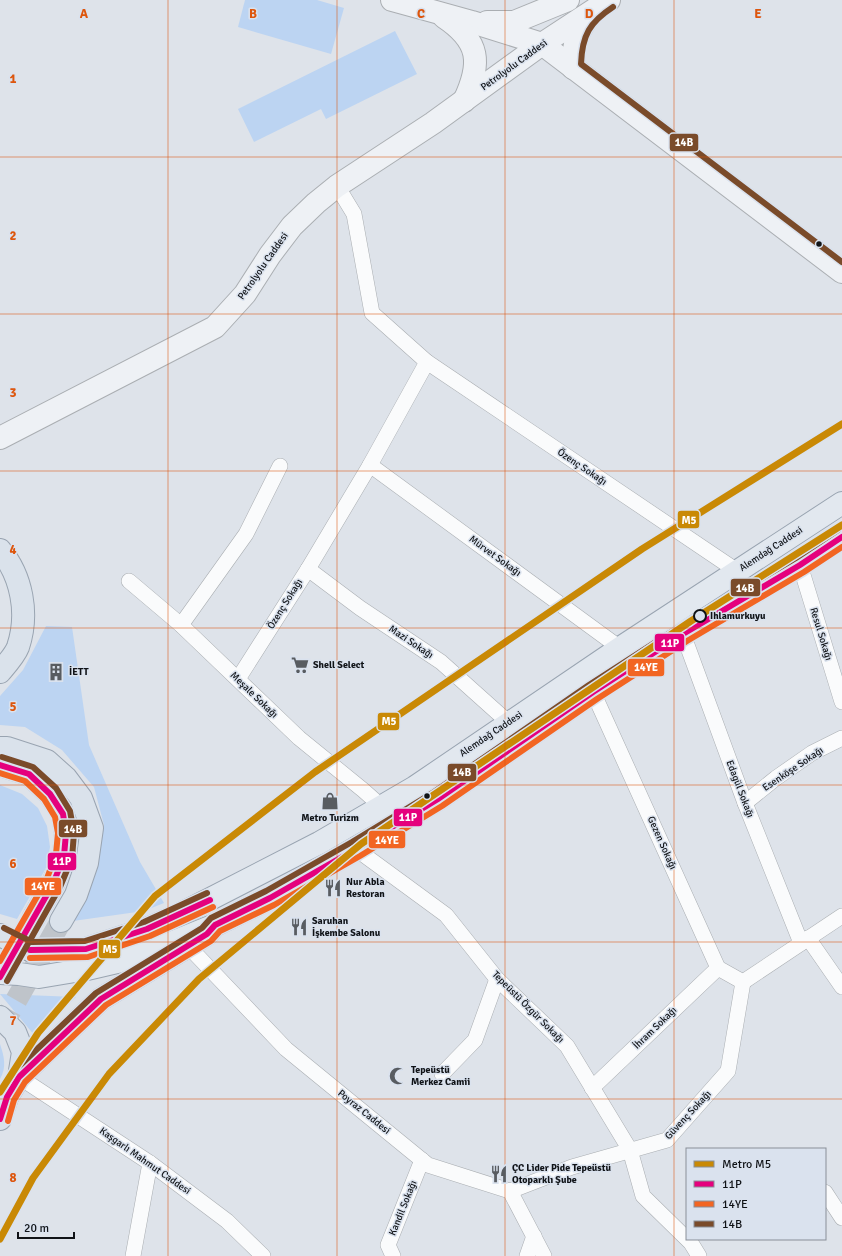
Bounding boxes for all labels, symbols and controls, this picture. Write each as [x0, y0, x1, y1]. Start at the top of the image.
text: A [80, 6, 89, 22]
text: B [249, 6, 257, 22]
text: C [417, 6, 425, 22]
text: D [585, 6, 594, 22]
text: E [754, 6, 762, 22]
street label: Petrolyolu Caddesi [478, 37, 550, 93]
text: 1 [9, 71, 17, 87]
line badge: 14B [669, 133, 699, 152]
text: 14B [675, 136, 694, 149]
text: 2 [9, 228, 17, 244]
street label: Petrolyolu Caddesi [235, 230, 291, 302]
unlabelled marker [814, 239, 824, 249]
text: 3 [9, 385, 17, 401]
street label: Özenç Sokağı [555, 446, 609, 488]
line badge: M5 [677, 510, 700, 529]
text: M5 [681, 514, 697, 527]
street label: Alemdağ Caddesi [737, 524, 805, 574]
street label: Mürvet Sokağı [467, 533, 523, 579]
text: 4 [9, 542, 17, 558]
street label: Özenç Sokağı [265, 577, 305, 631]
line badge: 14B [730, 578, 761, 597]
text: 14B [736, 582, 755, 595]
street label: Resul Sokağı [807, 606, 835, 662]
marker: Ihlamurkuyu [693, 609, 707, 623]
place label: Ihlamurkuyu [710, 610, 766, 622]
street label: Mazi Sokağı [386, 623, 436, 661]
line badge: 11P [654, 633, 685, 652]
text: 11P [661, 637, 680, 650]
supermarket icon: Shell Select [290, 655, 310, 675]
line badge: 14YE [627, 658, 665, 677]
place label: Shell Select [313, 659, 365, 671]
text: 14YE [634, 661, 658, 674]
building icon: İETT [46, 662, 66, 682]
place label: İETT [69, 665, 89, 678]
street label: Meşale Sokağı [228, 669, 280, 721]
text: 5 [9, 699, 17, 715]
street label: Alemdağ Caddesi [457, 709, 525, 759]
line badge: M5 [377, 712, 400, 731]
text: M5 [381, 715, 397, 728]
street label: Esenköşe Sokağı [760, 744, 826, 794]
street label: Edagül Sokağı [724, 759, 756, 819]
line badge: 14B [447, 763, 477, 782]
text: 14B [453, 766, 472, 779]
shop icon: Metro Turizm [320, 791, 340, 811]
unlabelled marker [422, 791, 432, 801]
line badge: 11P [393, 808, 423, 827]
text: 11P [399, 811, 418, 824]
place label: Metro Turizm [301, 812, 359, 824]
street label: Gezen Sokağı [645, 814, 679, 872]
line badge: 14B [58, 819, 88, 838]
text: 14B [64, 823, 83, 836]
line badge: 14YE [368, 830, 406, 849]
text: 14YE [375, 834, 399, 847]
line badge: 11P [47, 852, 77, 871]
text: 11P [53, 855, 72, 868]
text: 6 [9, 856, 17, 872]
place label: Nur Abla Restoran [346, 876, 385, 900]
line badge: 14YE [24, 877, 62, 896]
restaurant icon: Nur Abla Restoran [323, 878, 343, 898]
text: 14YE [31, 880, 55, 893]
place label: Saruhan İşkembe Salonu [312, 915, 381, 939]
restaurant icon: Saruhan İşkembe Salonu [289, 917, 309, 937]
line badge: M5 [98, 939, 121, 959]
text: M5 [102, 943, 118, 956]
street label: Tepeüstü Özgür Sokağı [490, 969, 566, 1045]
street label: İhram Sokağı [631, 1004, 679, 1052]
text: 7 [9, 1013, 17, 1029]
place label: Tepeüstü Merkez Camii [411, 1064, 470, 1088]
mosque icon: Tepeüstü Merkez Camii [388, 1066, 408, 1086]
street label: Poyraz Caddesi [335, 1087, 393, 1137]
street label: Güvenç Sokağı [662, 1088, 714, 1142]
street label: Kaşgarlı Mahmut Caddesi [97, 1125, 193, 1197]
legend [686, 1148, 826, 1240]
text: Metro M5 [722, 1157, 771, 1172]
place label: ÇC Lider Pide Tepeüstü Otoparklı Şube [512, 1162, 612, 1186]
restaurant icon: ÇC Lider Pide Tepeüstü Otoparklı Şube [489, 1164, 509, 1184]
text: 8 [9, 1170, 17, 1186]
text: 11P [722, 1177, 742, 1192]
street label: Kandil Sokağı [387, 1179, 419, 1237]
text: 14YE [722, 1197, 748, 1212]
scale bar [18, 1214, 74, 1240]
text: 14B [722, 1217, 742, 1232]
text: 20 m [24, 1221, 49, 1236]

